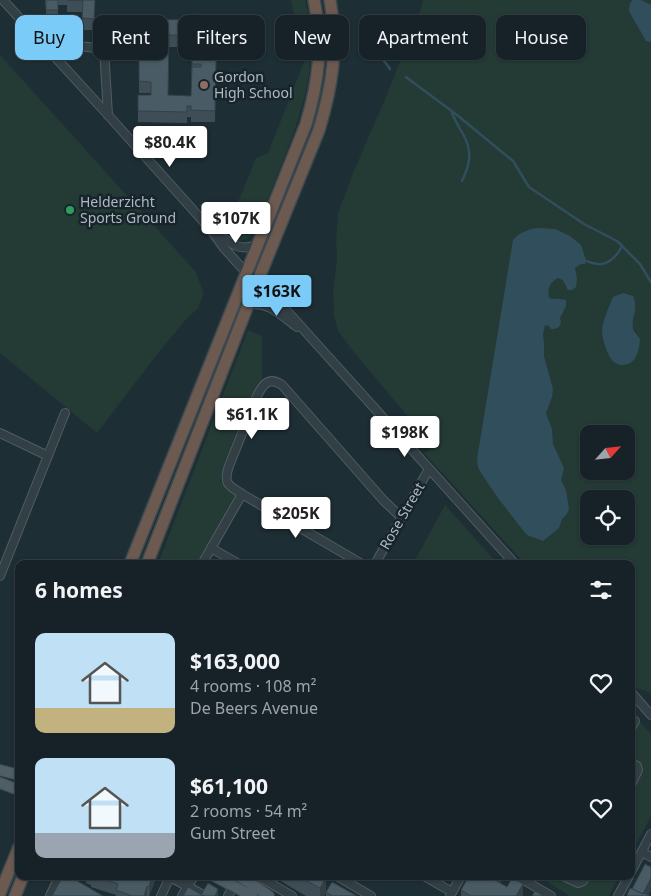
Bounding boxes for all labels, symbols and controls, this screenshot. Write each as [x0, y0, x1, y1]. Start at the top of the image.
chip: Buy [15, 15, 83, 60]
chip: Rent [93, 15, 168, 60]
chip: Filters [178, 15, 265, 60]
chip: New [275, 15, 349, 60]
chip: Apartment [359, 15, 486, 60]
chip: House [496, 15, 586, 60]
place label: Gordon High School [214, 67, 293, 102]
marker: Gordon High School [198, 79, 210, 91]
pin: $80.4K [129, 126, 211, 168]
text: $80.4K [144, 131, 196, 153]
place label: Helderzicht Sports Ground [80, 192, 176, 227]
pin: $107K [201, 202, 271, 244]
marker: Helderzicht Sports Ground [64, 204, 76, 216]
text: $107K [212, 207, 260, 229]
pin: $163K [242, 274, 312, 317]
text: $163K [253, 280, 301, 302]
pin: $61.1K [211, 398, 293, 440]
text: $61.1K [226, 403, 278, 425]
pin: $198K [370, 416, 440, 458]
text: $198K [381, 421, 429, 443]
north arrow [580, 425, 635, 480]
map controls [580, 425, 635, 545]
street label: Rose Street [375, 479, 428, 553]
button: locate [580, 490, 635, 545]
pin: $205K [261, 496, 331, 539]
text: $205K [272, 502, 320, 524]
text: 6 homes [35, 576, 123, 604]
icon: filters [587, 576, 615, 604]
text: $163,000 [190, 647, 280, 675]
icon: home [75, 653, 135, 713]
icon: heart [587, 669, 615, 697]
text: 4 rooms · 108 m² [190, 675, 316, 697]
text: De Beers Avenue [190, 697, 318, 719]
text: $61,100 [190, 772, 268, 800]
icon: home [75, 778, 135, 838]
icon: heart [587, 794, 615, 822]
text: 2 rooms · 54 m² [190, 800, 307, 822]
text: Gum Street [190, 822, 275, 844]

